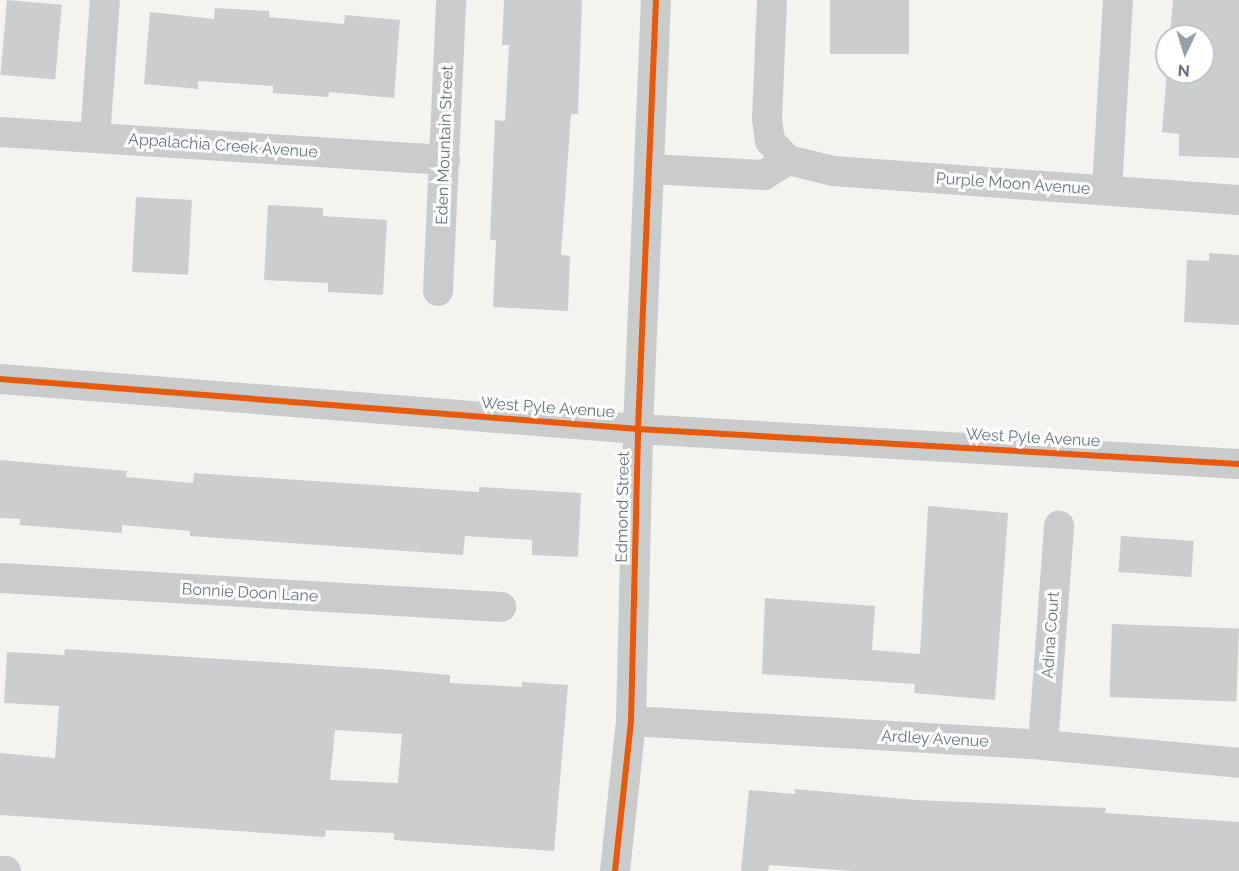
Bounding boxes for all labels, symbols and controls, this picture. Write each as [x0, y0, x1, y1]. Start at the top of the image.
north arrow [1155, 24, 1215, 84]
text: N [1177, 61, 1191, 80]
street label: Eden Mountain Street [433, 65, 457, 225]
street label: Appalachia Creek Avenue [127, 130, 319, 162]
street label: Purple Moon Avenue [935, 169, 1091, 199]
street label: West Pyle Avenue [480, 394, 616, 422]
street label: West Pyle Avenue [965, 425, 1101, 451]
street label: Edmond Street [612, 451, 634, 563]
street label: Bonnie Doon Lane [181, 580, 319, 606]
street label: Adina Court [1038, 591, 1064, 679]
street label: Ardley Avenue [880, 727, 990, 751]

